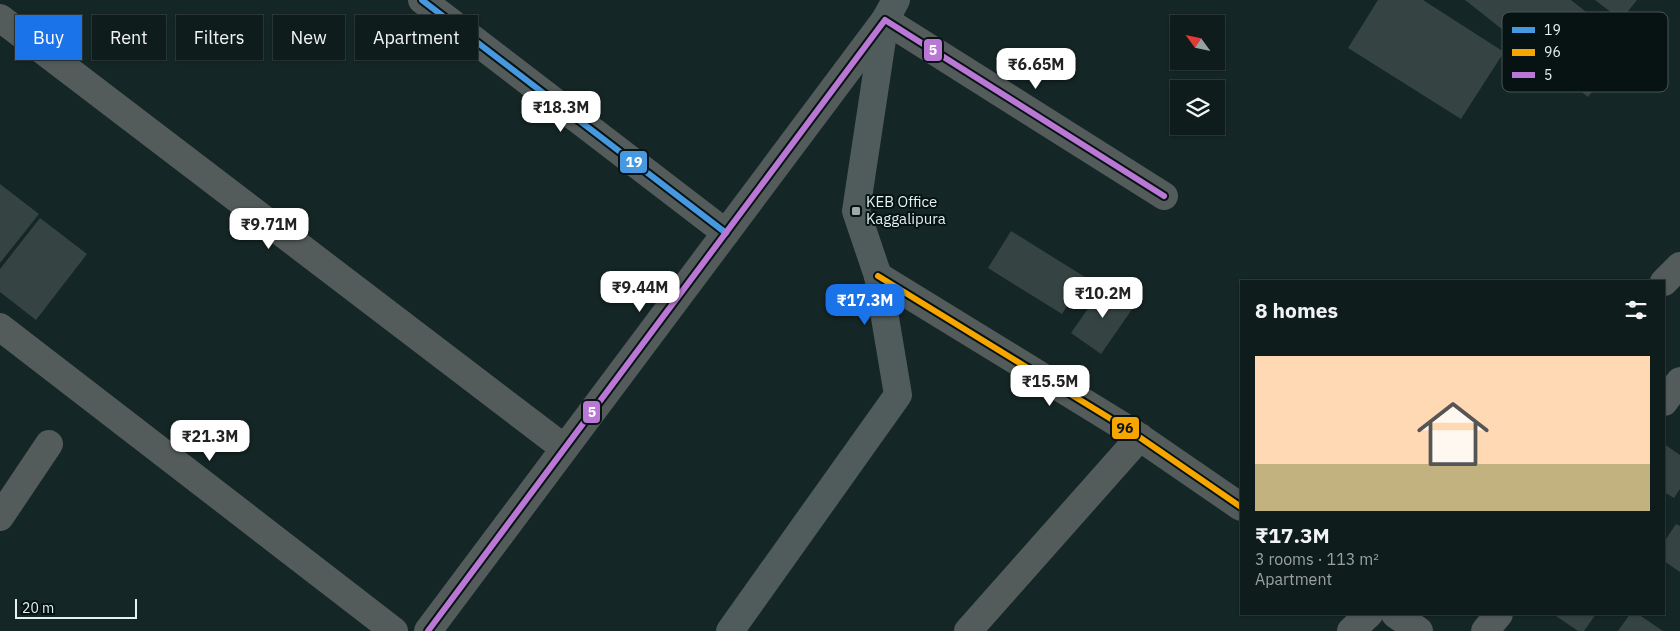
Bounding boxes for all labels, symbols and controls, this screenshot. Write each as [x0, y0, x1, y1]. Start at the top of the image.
legend [1502, 12, 1668, 92]
chip: Buy [15, 15, 82, 60]
chip: Rent [92, 15, 166, 60]
chip: Filters [176, 15, 263, 60]
chip: New [273, 15, 345, 60]
chip: Apartment [355, 15, 478, 60]
north arrow [1170, 15, 1225, 70]
map controls [1170, 15, 1225, 135]
text: 19 [1544, 21, 1561, 39]
line badge: 5 [923, 38, 943, 62]
text: 5 [929, 41, 937, 59]
text: 96 [1544, 43, 1561, 61]
pin: ₹6.65M [995, 48, 1077, 90]
text: ₹6.65M [1008, 54, 1064, 74]
text: 5 [1544, 66, 1552, 84]
button: layers [1170, 80, 1225, 135]
pin: ₹18.3M [520, 90, 602, 133]
text: ₹18.3M [533, 97, 589, 117]
line badge: 19 [619, 150, 648, 174]
text: 19 [626, 153, 642, 171]
place label: KEB Office Kaggalipura [866, 192, 946, 228]
marker: KEB Office Kaggalipura [850, 205, 862, 217]
pin: ₹9.71M [228, 208, 310, 250]
text: ₹9.71M [241, 214, 297, 234]
pin: ₹9.44M [599, 270, 681, 313]
pin: ₹10.2M [1062, 276, 1144, 319]
text: ₹9.44M [612, 277, 668, 297]
text: ₹10.2M [1075, 283, 1131, 303]
pin: ₹17.3M [824, 284, 906, 326]
text: ₹17.3M [837, 290, 893, 310]
text: 8 homes [1255, 296, 1338, 324]
icon: filters [1622, 296, 1650, 324]
pin: ₹15.5M [1009, 364, 1091, 407]
text: ₹15.5M [1022, 371, 1078, 391]
icon: home [1408, 389, 1498, 479]
line badge: 5 [582, 400, 601, 424]
text: 5 [588, 403, 596, 421]
line badge: 96 [1111, 416, 1140, 440]
text: 96 [1117, 419, 1133, 437]
pin: ₹21.3M [169, 420, 251, 462]
text: ₹21.3M [182, 426, 238, 446]
text: ₹17.3M [1255, 521, 1330, 549]
text: 3 rooms · 113 m² [1255, 549, 1379, 569]
text: Apartment [1255, 569, 1332, 589]
scale bar [15, 596, 138, 619]
text: 20 m [22, 599, 54, 617]

